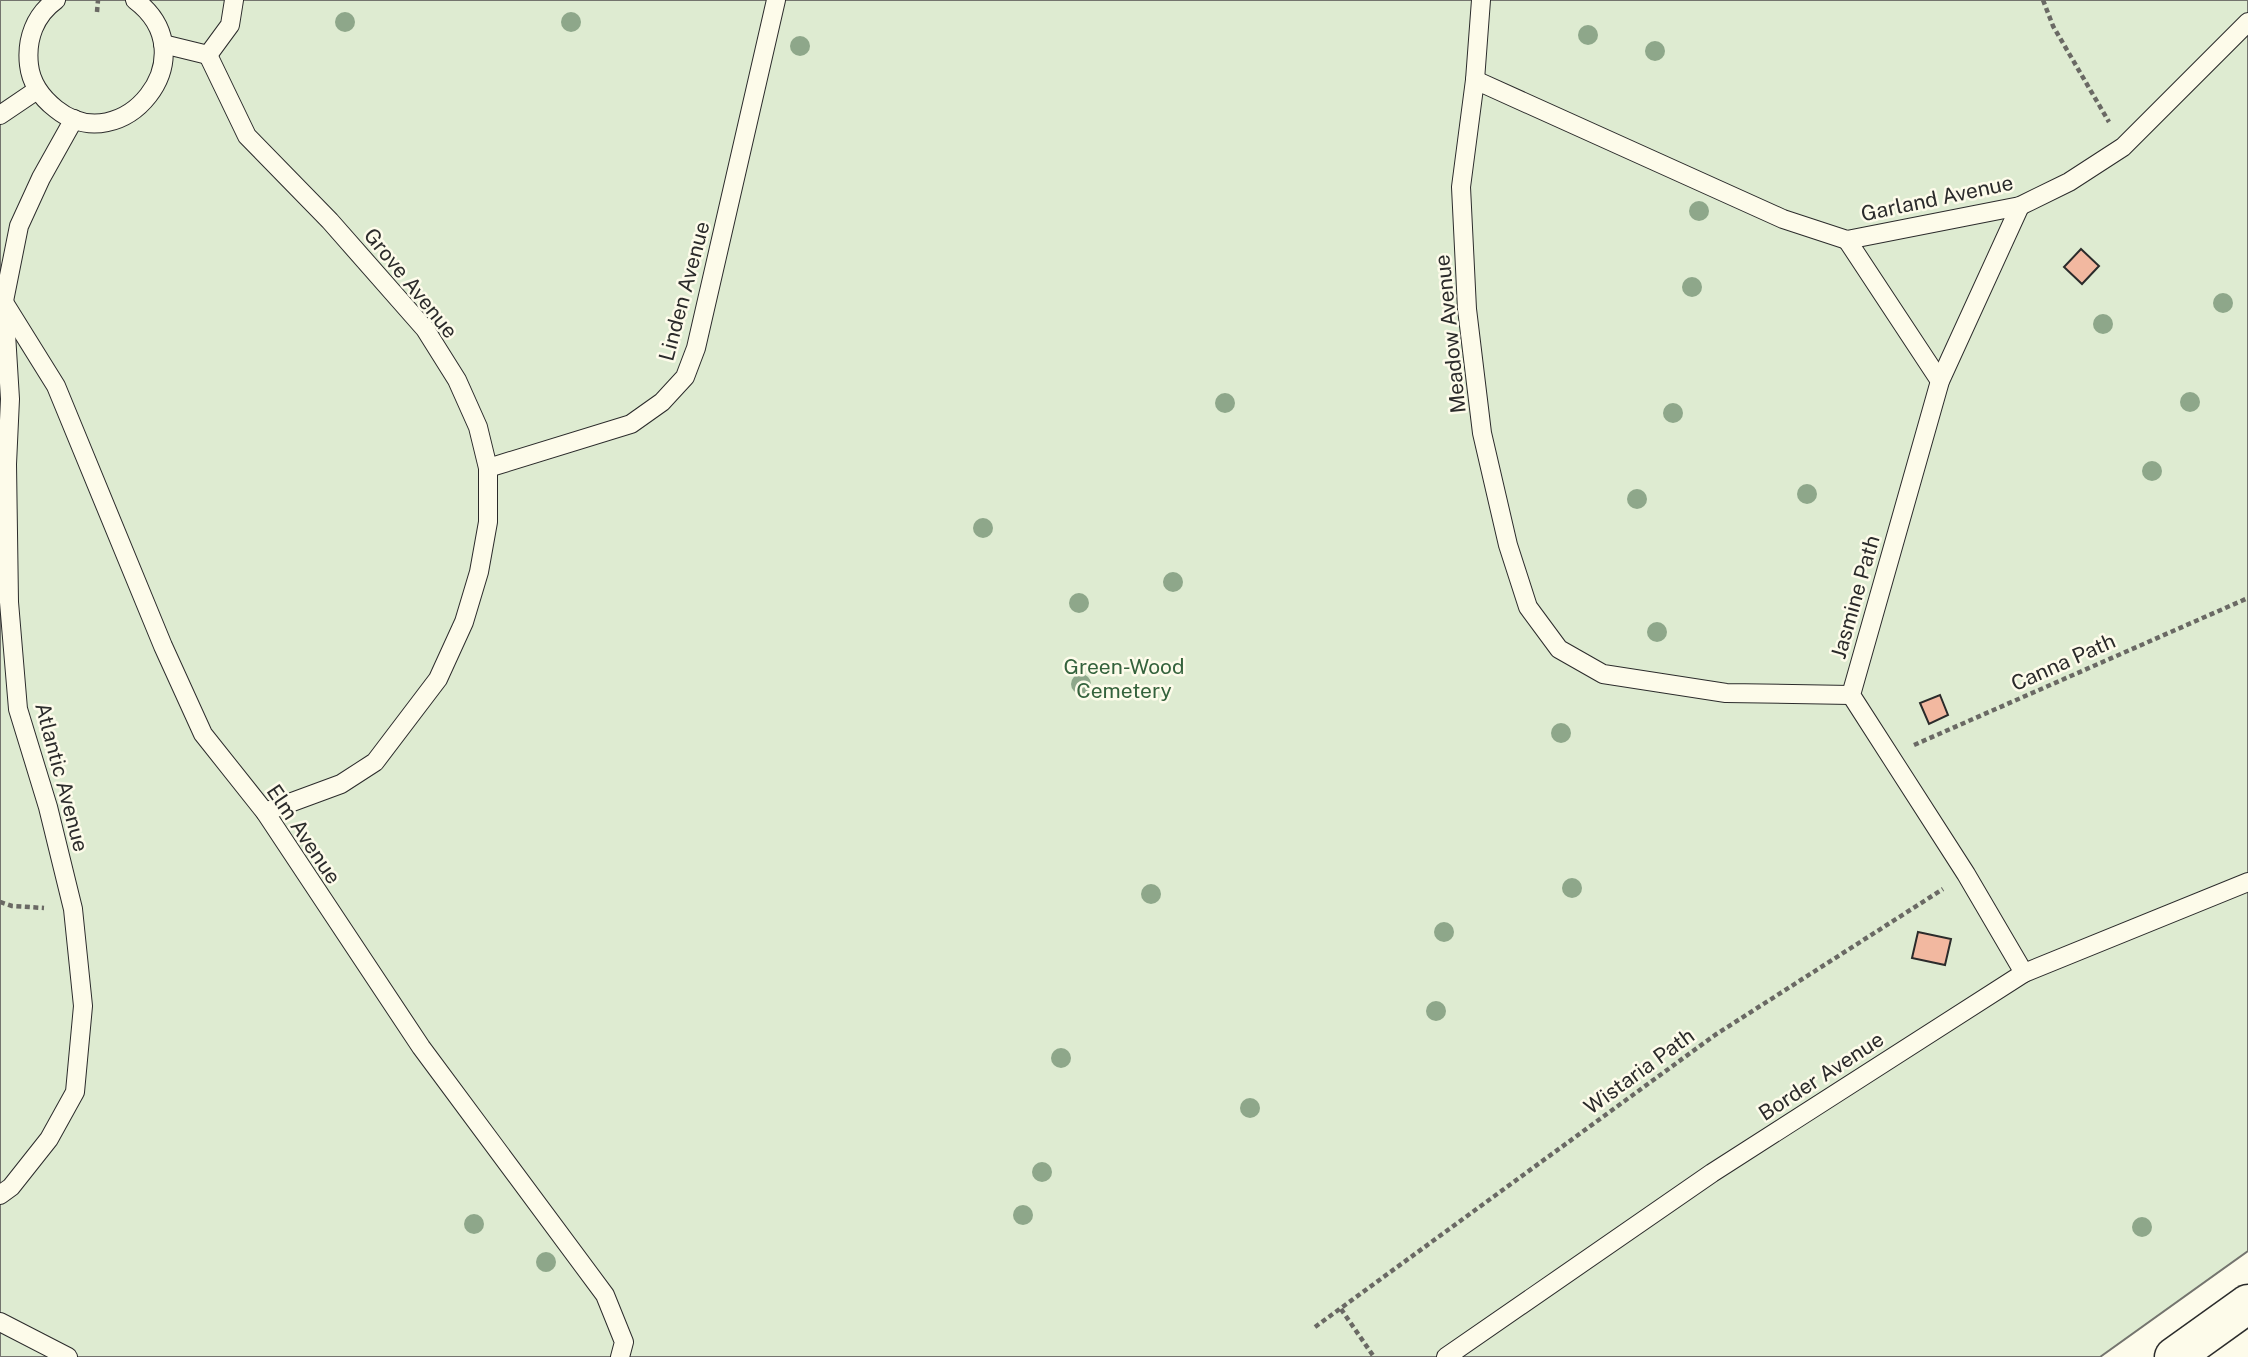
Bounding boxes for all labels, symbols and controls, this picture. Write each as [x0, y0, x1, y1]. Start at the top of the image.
street label: Garland Avenue [1859, 170, 2015, 226]
street label: Linden Avenue [653, 219, 715, 363]
street label: Grove Avenue [359, 223, 463, 343]
street label: Meadow Avenue [1429, 253, 1471, 415]
street label: Jasmine Path [1825, 532, 1885, 662]
street label: Canna Path [2007, 628, 2119, 696]
park label: Green-Wood Cemetery [1064, 654, 1184, 703]
street label: Atlantic Avenue [30, 700, 94, 854]
street label: Elm Avenue [262, 780, 346, 888]
street label: Wistaria Path [1579, 1023, 1699, 1119]
street label: Border Avenue [1754, 1026, 1888, 1126]

